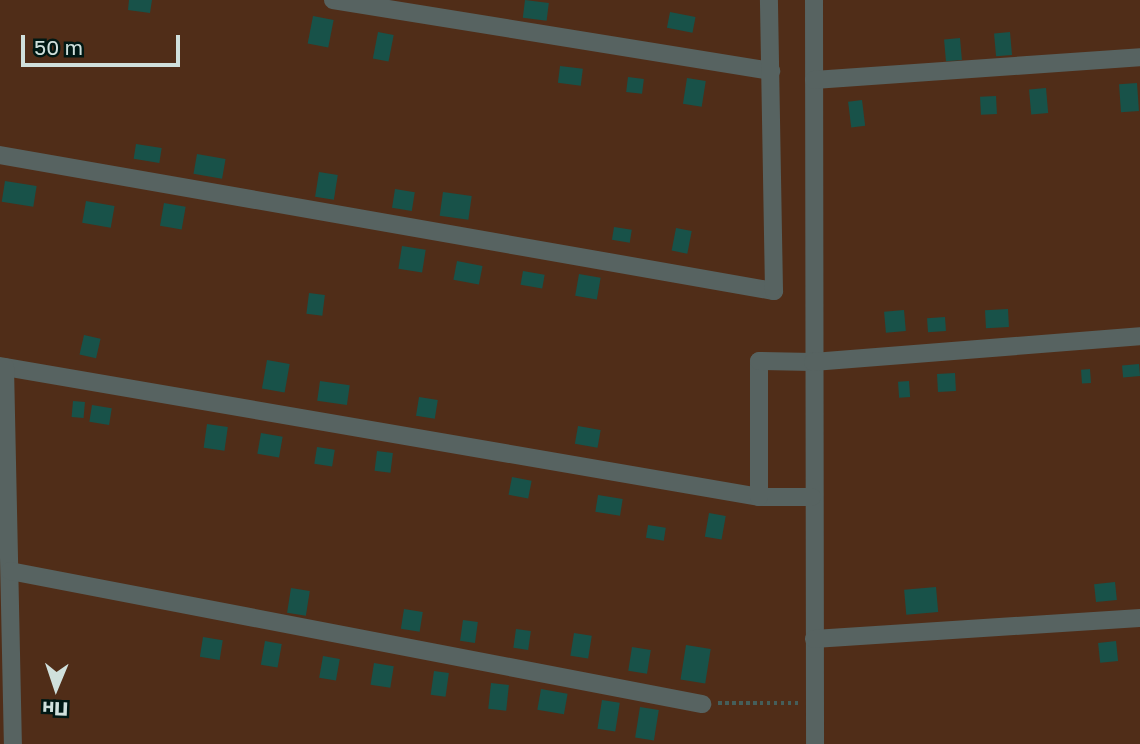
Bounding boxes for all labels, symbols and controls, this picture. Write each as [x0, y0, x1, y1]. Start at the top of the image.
scale bar [24, 21, 184, 65]
text: 50 m [34, 34, 83, 60]
north arrow [21, 653, 91, 723]
text: Пн [42, 698, 69, 721]

